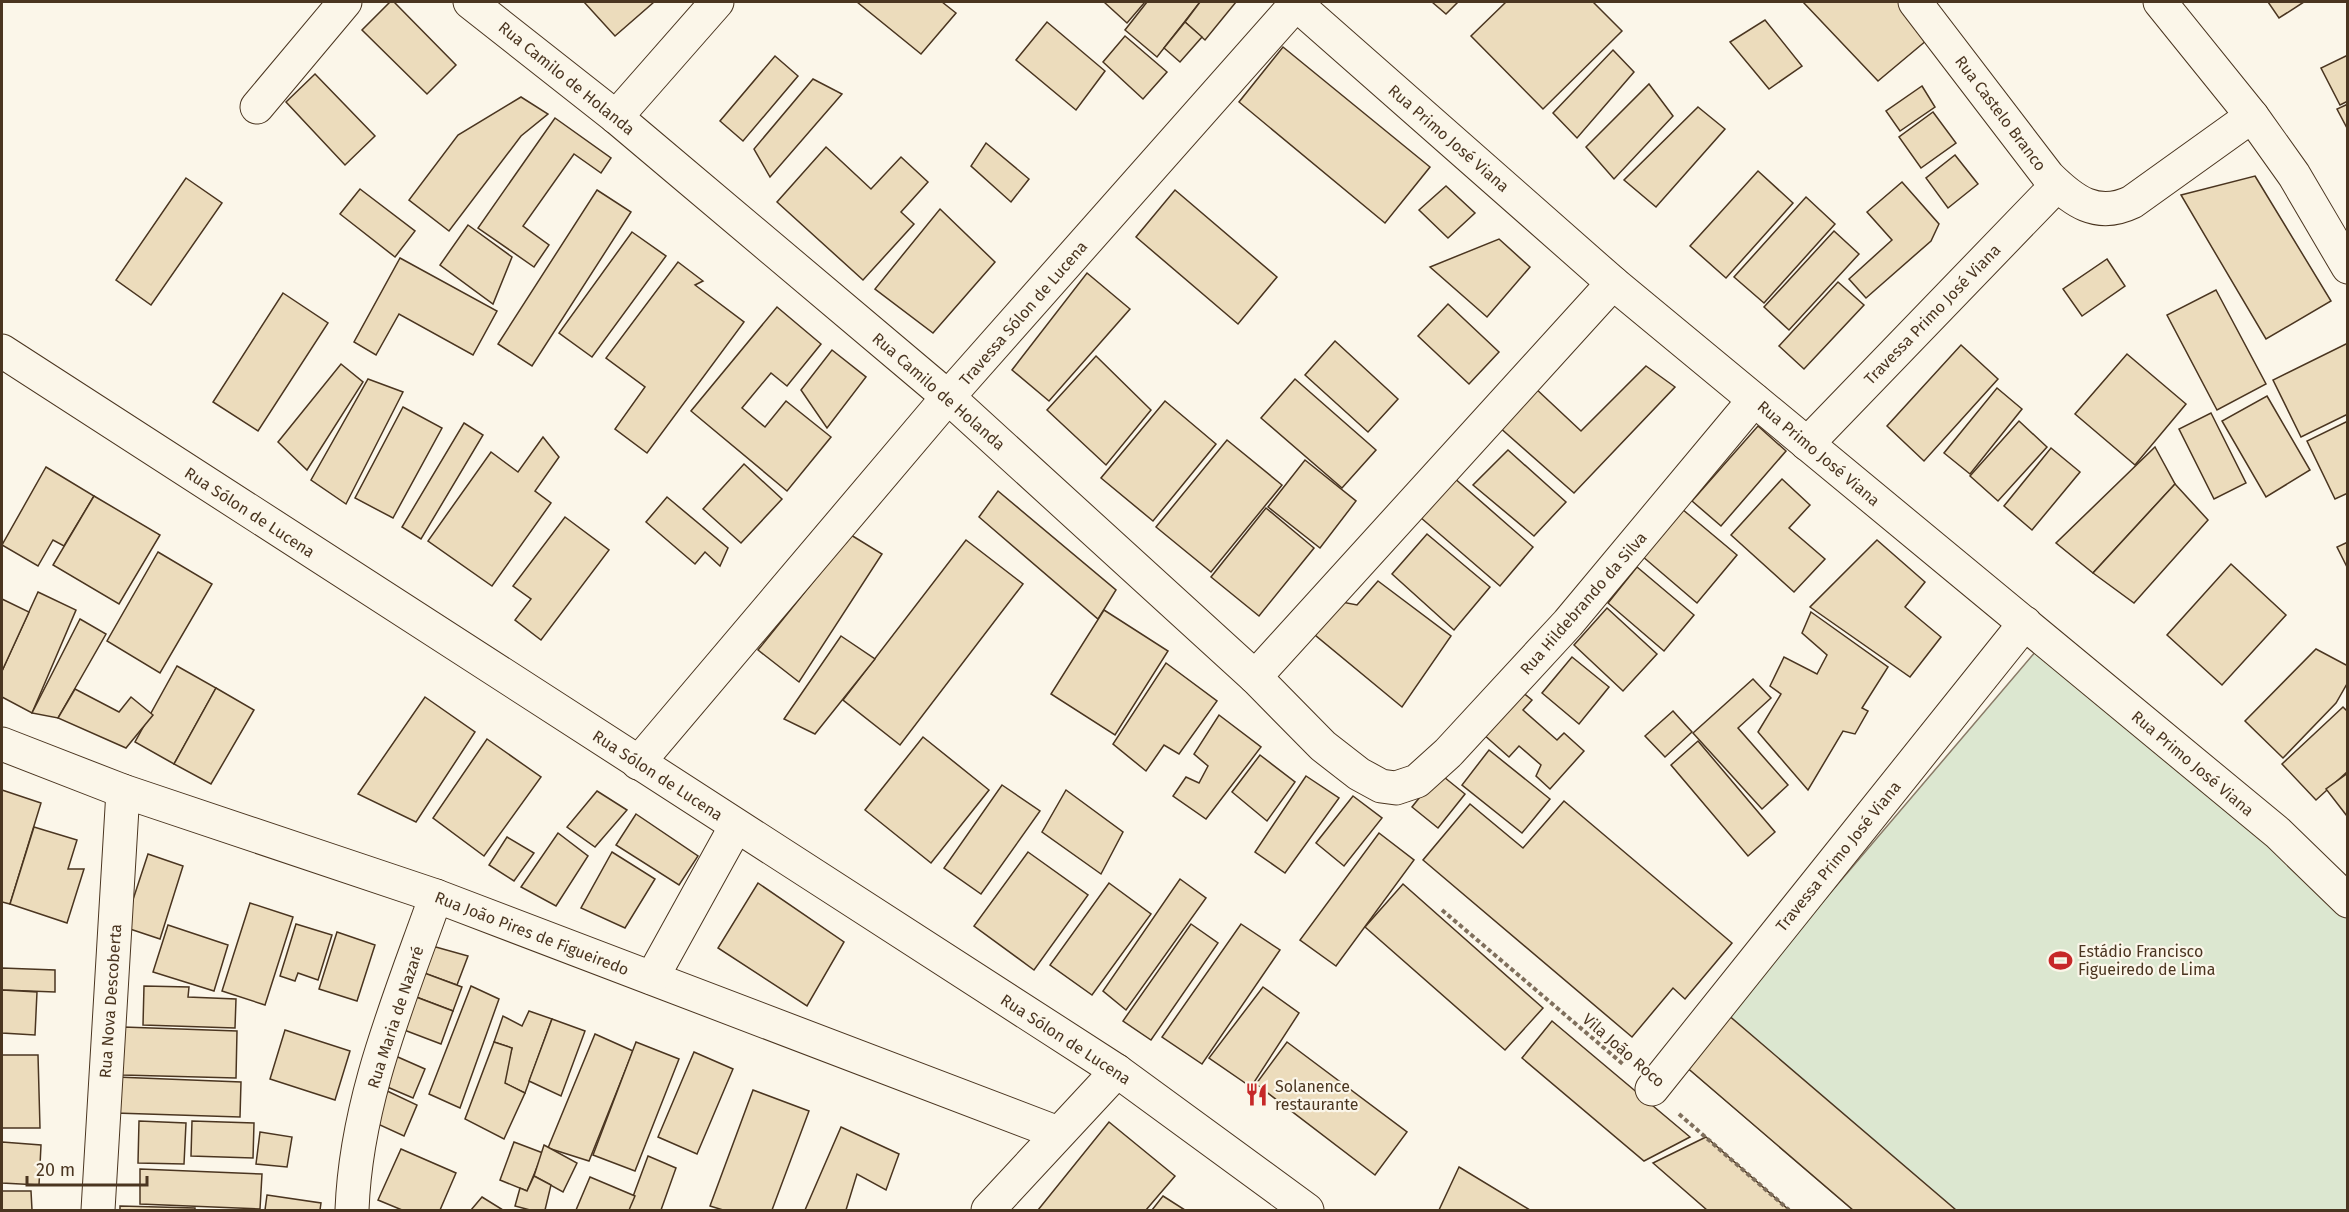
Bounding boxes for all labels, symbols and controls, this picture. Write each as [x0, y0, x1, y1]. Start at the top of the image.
street label: Rua Camilo de Holanda [495, 18, 639, 139]
street label: Rua Castelo Branco [1951, 52, 2050, 175]
street label: Rua Primo José Viana [1384, 81, 1513, 196]
street label: Travessa Sólon de Lucena [955, 237, 1091, 389]
street label: Travessa Primo José Viana [1860, 240, 2004, 388]
street label: Rua Camilo de Holanda [868, 329, 1009, 454]
street label: Rua Primo José Viana [1754, 397, 1884, 510]
street label: Rua Sólon de Lucena [181, 463, 318, 562]
street label: Rua Hildebrando da Silva [1516, 528, 1651, 679]
street label: Rua Primo José Viana [2128, 707, 2258, 820]
street label: Rua Sólon de Lucena [589, 726, 726, 825]
street label: Travessa Primo José Viana [1772, 777, 1905, 935]
street label: Rua João Pires de Figueiredo [432, 888, 632, 979]
street label: Rua Nova Descoberta [96, 923, 125, 1079]
place label: Estádio Francisco Figueiredo de Lima [2078, 942, 2216, 979]
street label: Rua Maria de Nazaré [363, 943, 427, 1091]
sports icon: Estádio Francisco Figueiredo de Lima [2047, 947, 2073, 973]
street label: Rua Sólon de Lucena [997, 990, 1134, 1089]
street label: Vila João Roco [1579, 1009, 1669, 1091]
place label: Solanence restaurante [1275, 1077, 1359, 1114]
restaurant icon: Solanence restaurante [1244, 1082, 1270, 1108]
scale bar [27, 1149, 147, 1187]
text: 20 m [36, 1159, 75, 1181]

